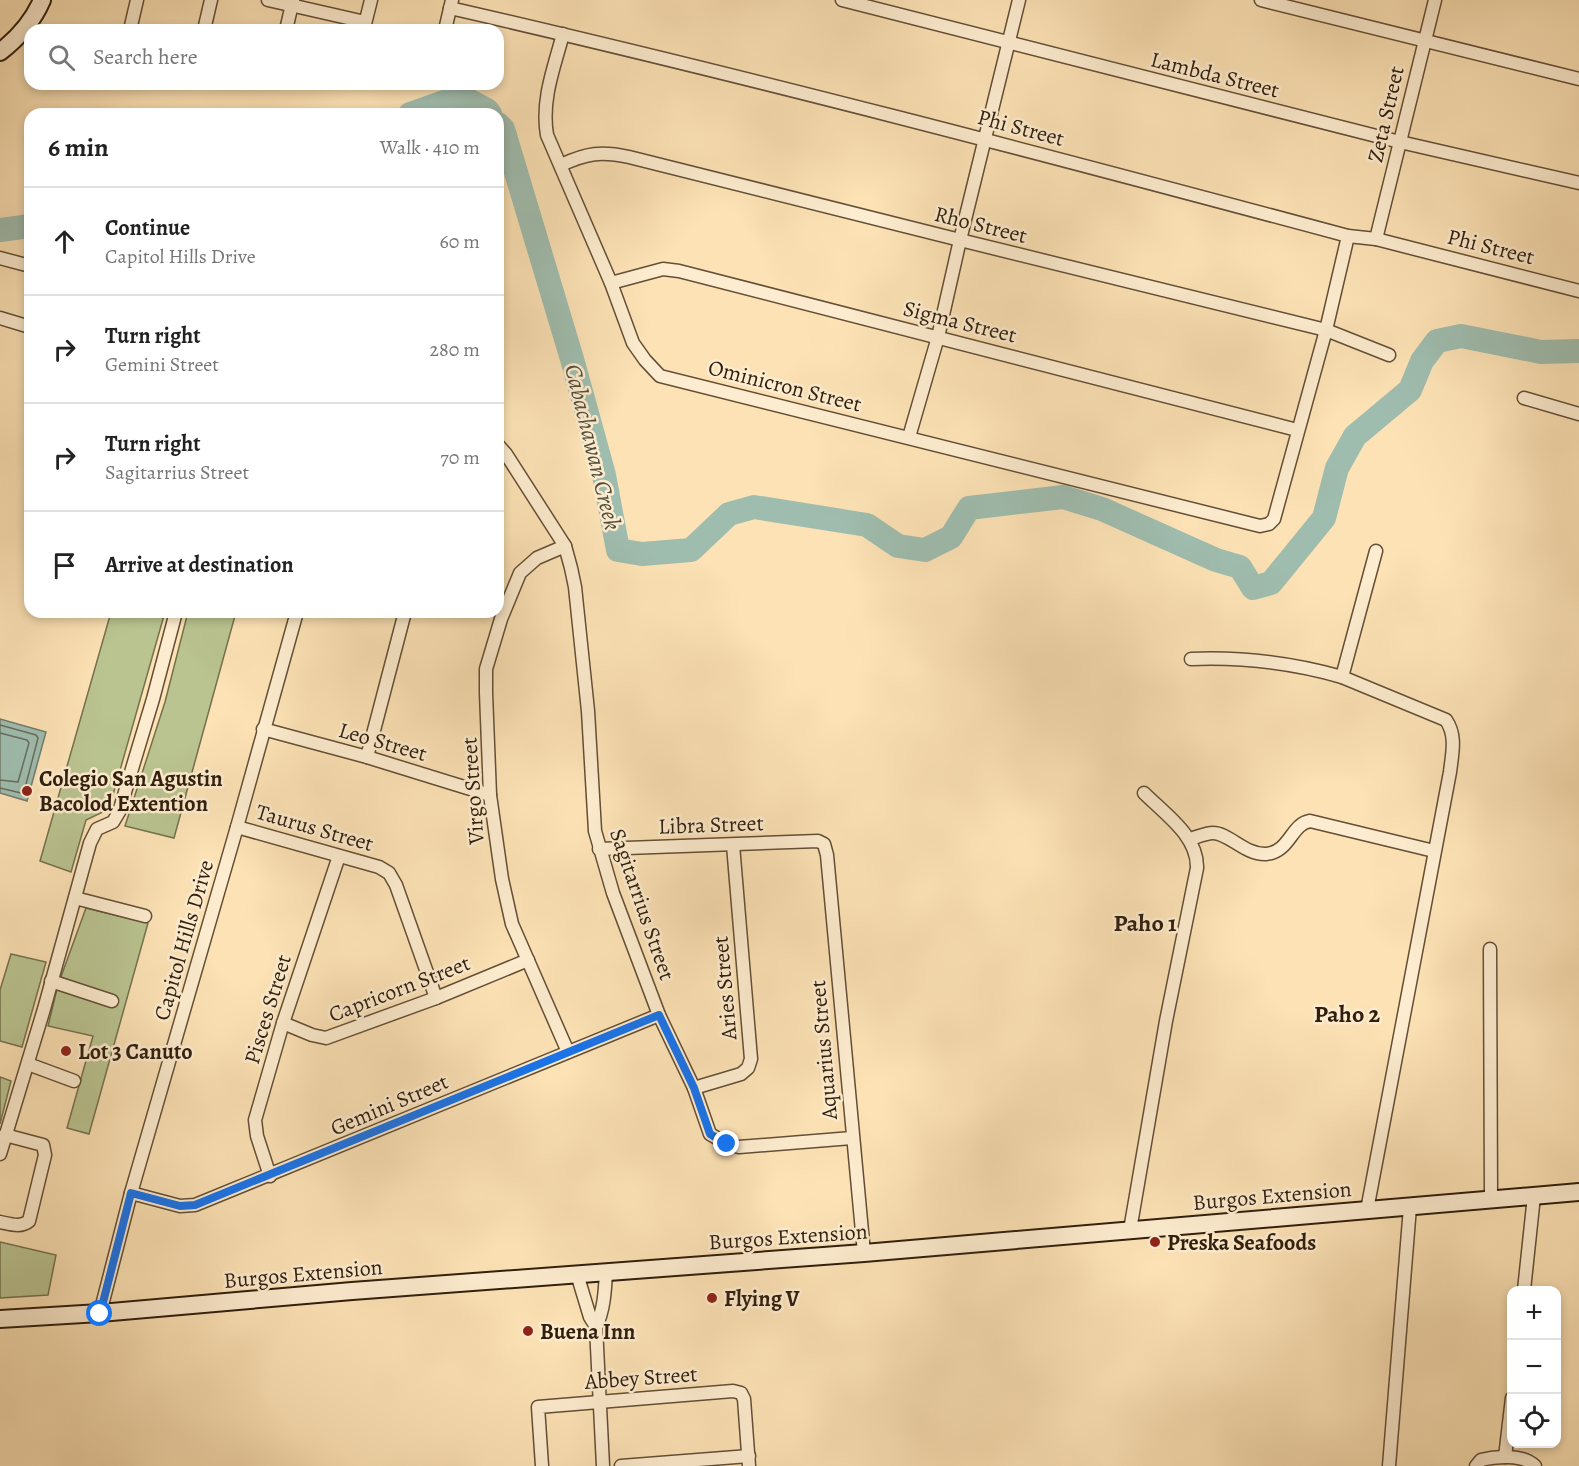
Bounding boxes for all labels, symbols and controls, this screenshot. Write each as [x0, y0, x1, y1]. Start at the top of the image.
search box [24, 24, 504, 90]
icon: search [45, 41, 78, 74]
text: Search here [93, 42, 198, 72]
street label: Lambda Street [1147, 45, 1282, 105]
street label: Zeta Street [1360, 63, 1412, 165]
street label: Phi Street [974, 102, 1067, 154]
text: 6 min [48, 130, 109, 165]
text: Walk · 410 m [380, 134, 480, 161]
street label: Rho Street [931, 199, 1030, 251]
text: Continue [105, 213, 190, 243]
street label: Phi Street [1444, 222, 1537, 272]
icon: ahead [48, 225, 81, 258]
text: 60 m [440, 228, 480, 255]
text: Capitol Hills Drive [105, 243, 256, 270]
street label: Sigma Street [900, 293, 1020, 351]
text: Turn right [105, 321, 201, 351]
icon: right [48, 333, 81, 366]
text: 280 m [430, 336, 480, 363]
text: Gemini Street [105, 351, 219, 378]
street label: Ominicron Street [705, 352, 865, 420]
water label: Cabachawan Creek [557, 361, 629, 534]
text: Turn right [105, 429, 201, 459]
icon: right [48, 441, 81, 474]
text: 70 m [440, 444, 480, 471]
text: Sagitarrius Street [105, 459, 249, 486]
icon: arrive [48, 549, 81, 582]
text: Arrive at destination [105, 550, 294, 580]
street label: Leo Street [335, 715, 430, 769]
street label: Virgo Street [454, 736, 492, 847]
place label: Colegio San Agustin Bacolod Extention [39, 764, 223, 819]
marker: Colegio San Agustin Bacolod Extention [20, 784, 34, 798]
street label: Taurus Street [253, 797, 377, 859]
street label: Libra Street [658, 808, 764, 842]
street label: Sagitarrius Street [602, 825, 682, 984]
street label: Capitol Hills Drive [147, 857, 221, 1024]
district label: Paho 1 [1113, 907, 1177, 939]
street label: Aries Street [706, 935, 745, 1042]
street label: Capricorn Street [324, 948, 474, 1030]
street label: Pisces Street [237, 951, 299, 1068]
street label: Aquarius Street [803, 979, 845, 1122]
district label: Paho 2 [1314, 998, 1380, 1030]
place label: Lot 3 Canuto [78, 1037, 193, 1067]
marker: Lot 3 Canuto [59, 1044, 73, 1058]
street label: Gemini Street [326, 1067, 453, 1143]
route end [713, 1130, 739, 1156]
street label: Burgos Extension [1191, 1174, 1353, 1218]
street label: Burgos Extension [708, 1216, 869, 1258]
place label: Preska Seafoods [1167, 1228, 1316, 1258]
marker: Preska Seafoods [1148, 1235, 1162, 1249]
street label: Burgos Extension [222, 1252, 384, 1296]
place label: Flying V [724, 1284, 800, 1314]
map controls [1507, 1286, 1561, 1448]
button: + [1507, 1286, 1561, 1340]
marker: Flying V [705, 1291, 719, 1305]
route start [86, 1300, 112, 1326]
place label: Buena Inn [540, 1317, 635, 1347]
marker: Buena Inn [521, 1324, 535, 1338]
button: − [1507, 1340, 1561, 1394]
street label: Abbey Street [583, 1359, 698, 1397]
button: locate [1507, 1394, 1561, 1448]

